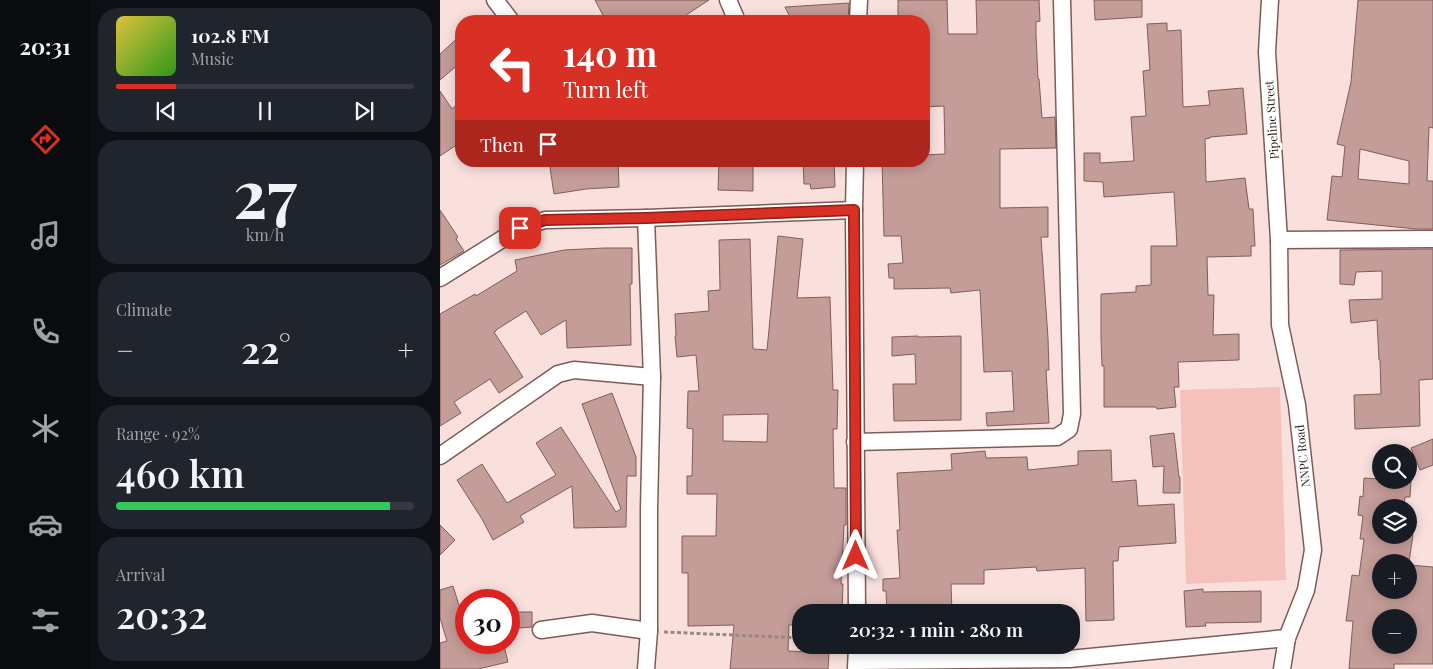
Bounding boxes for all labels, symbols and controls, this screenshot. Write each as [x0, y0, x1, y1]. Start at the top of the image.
text: 102.8 FM [191, 22, 270, 48]
text: 140 m [563, 29, 657, 76]
text: 20:31 [19, 31, 71, 61]
icon: left [480, 35, 545, 100]
text: Music [191, 48, 234, 69]
text: Turn left [563, 74, 648, 104]
street label: Pipeline Street [1260, 79, 1282, 160]
icon: previous [152, 97, 180, 125]
icon: pause [251, 97, 279, 125]
icon: next [350, 97, 378, 125]
icon: directions [28, 122, 63, 157]
icon: arrive [534, 130, 562, 158]
text: Then [480, 131, 524, 157]
text: 27 [233, 148, 297, 234]
pin [499, 207, 541, 249]
icon: arrive [506, 214, 534, 242]
icon: music [28, 218, 63, 253]
text: km/h [246, 224, 284, 245]
text: Climate [116, 299, 172, 320]
icon: phone [28, 314, 63, 349]
text: 22° [241, 323, 291, 374]
text: − [116, 331, 134, 368]
text: + [398, 331, 414, 368]
icon: climate [28, 411, 63, 446]
text: Range · 92% [116, 423, 200, 444]
street label: NNPC Road [1291, 424, 1313, 488]
map controls [1372, 444, 1417, 654]
button: search [1372, 444, 1417, 489]
text: 460 km [116, 447, 245, 498]
button: layers [1372, 499, 1417, 544]
icon: car [28, 507, 63, 542]
position arrow [829, 529, 881, 581]
button: + [1372, 554, 1417, 599]
text: Arrival [116, 564, 165, 585]
text: 20:32 [116, 588, 207, 639]
speed limit sign: 30 [455, 589, 520, 654]
icon: filters [28, 603, 63, 638]
button: − [1372, 609, 1417, 654]
text: 20:32 · 1 min · 280 m [849, 616, 1023, 642]

